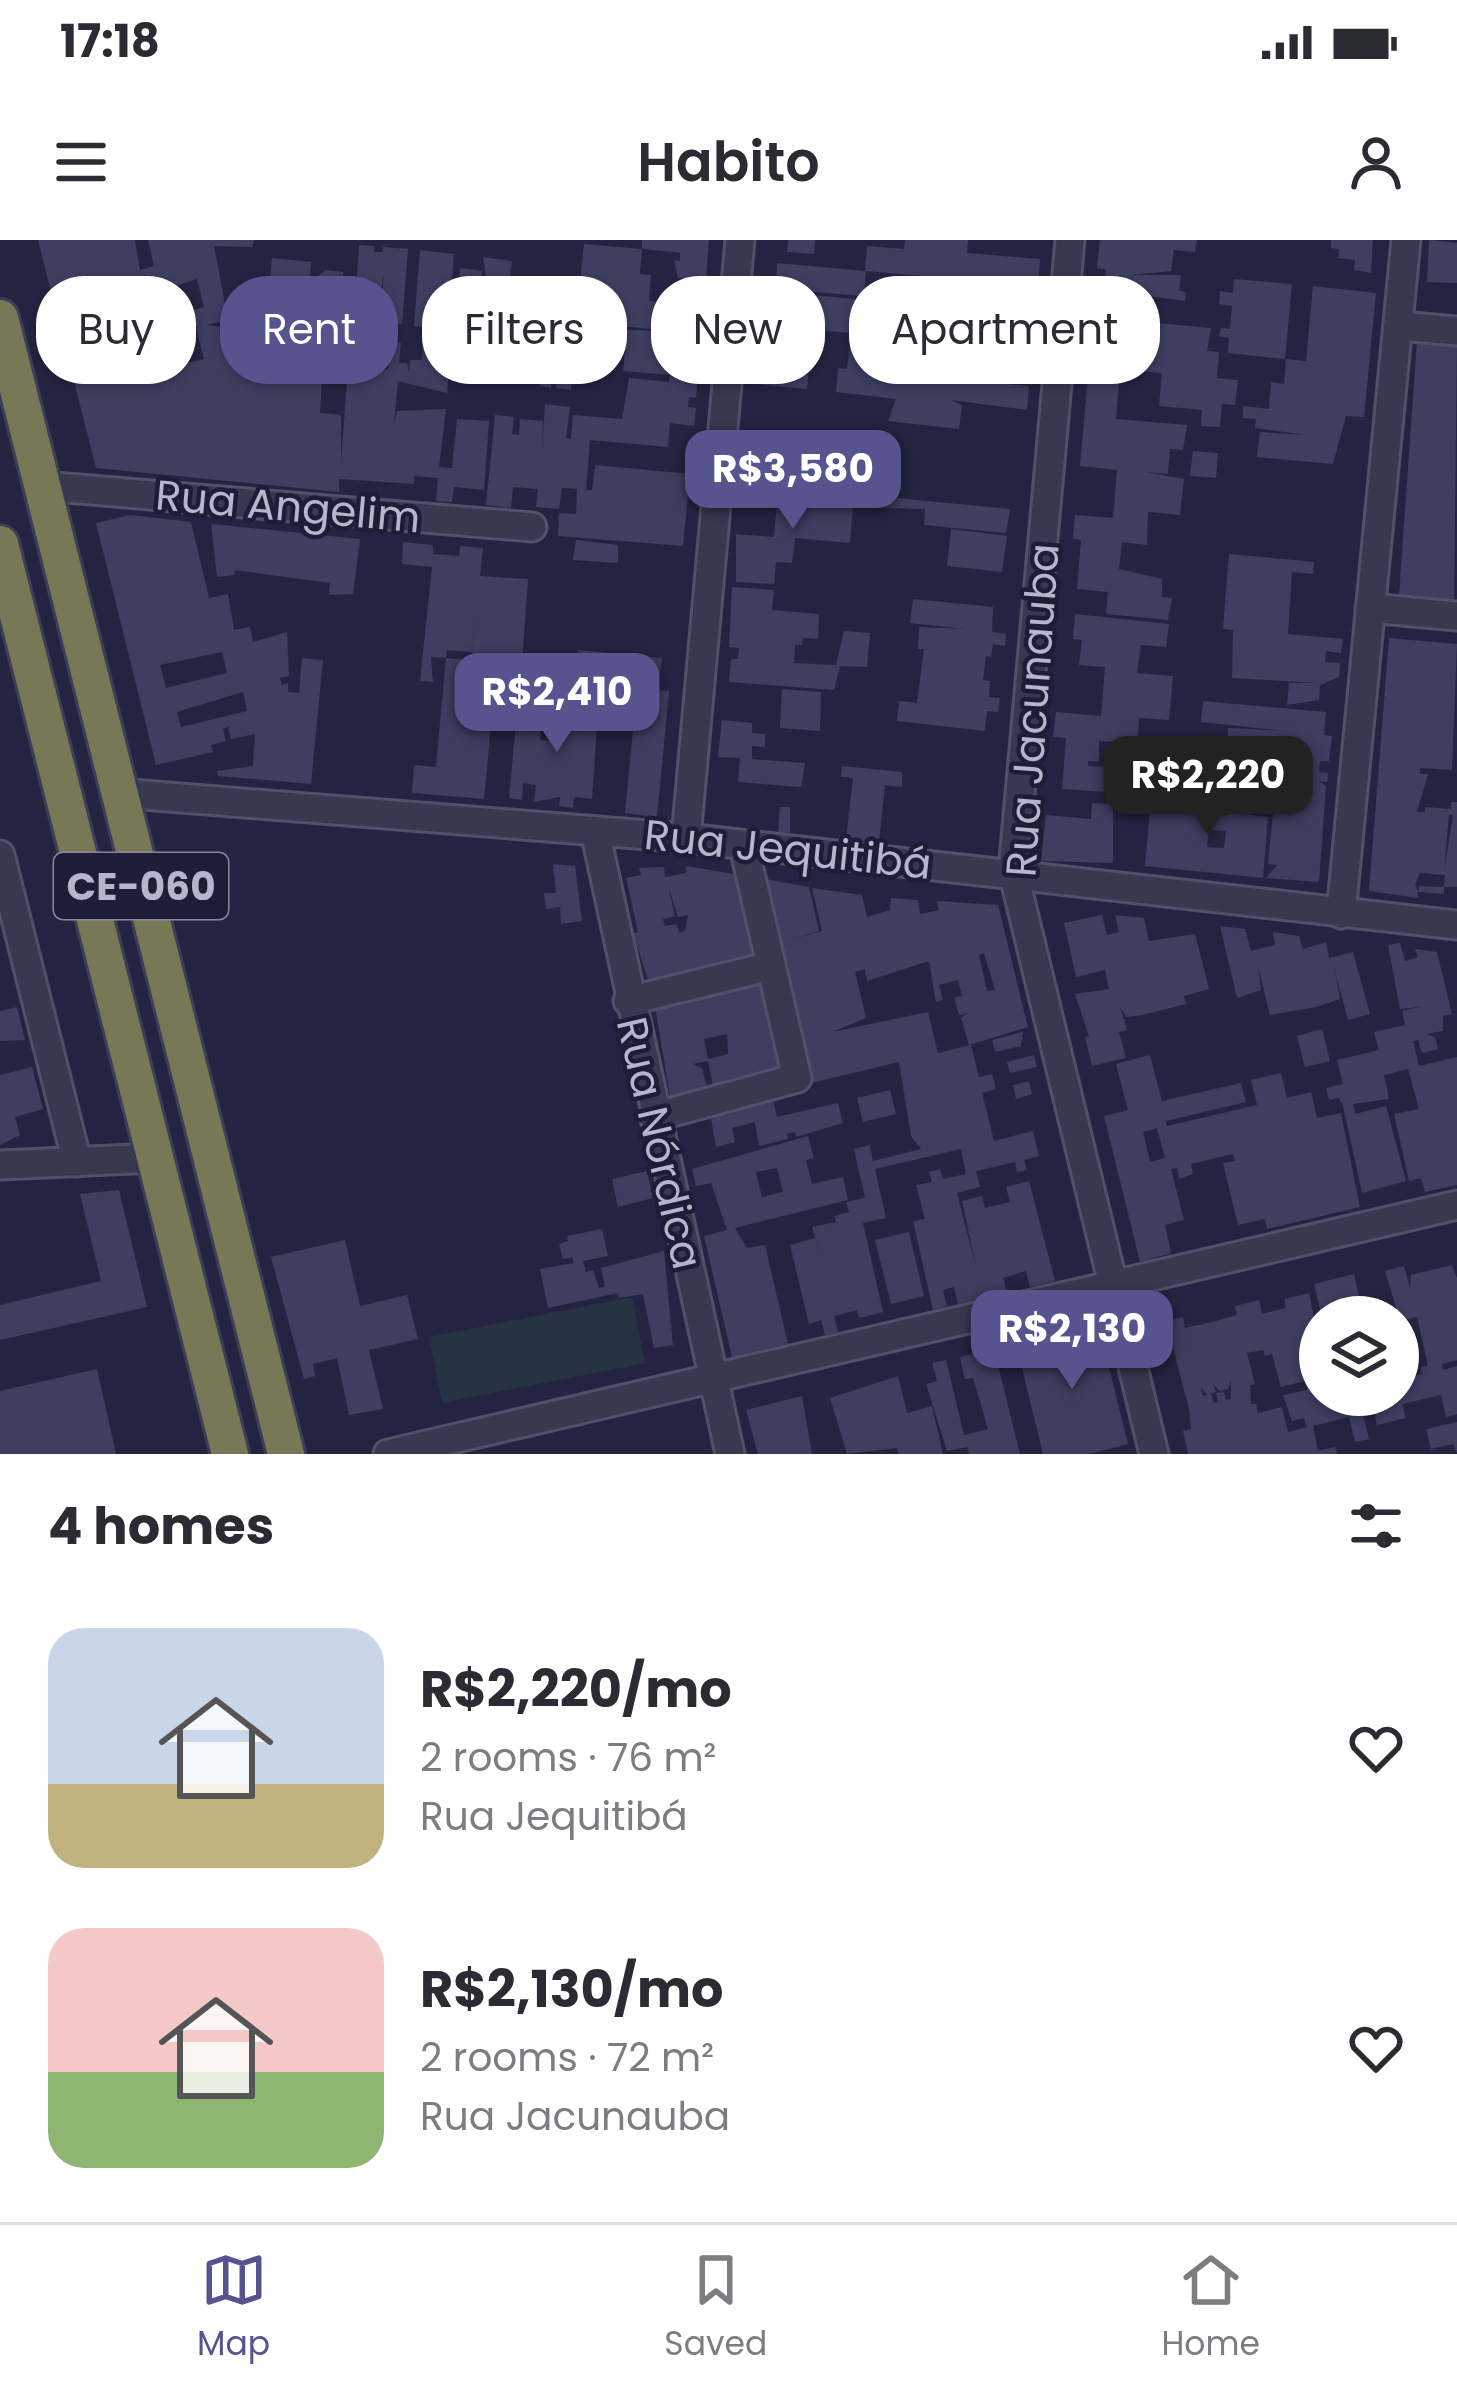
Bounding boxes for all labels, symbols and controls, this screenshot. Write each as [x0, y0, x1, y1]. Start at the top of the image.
text: 17:18 [60, 10, 160, 73]
text: Habito [637, 124, 820, 200]
icon: menu [48, 129, 114, 195]
icon: person [1343, 129, 1409, 195]
chip: Buy [36, 276, 196, 384]
chip: Rent [220, 276, 398, 384]
chip: Filters [422, 276, 627, 384]
chip: New [651, 276, 825, 384]
chip: Apartment [849, 276, 1160, 384]
pin: R$3,580 [682, 430, 904, 532]
text: R$3,580 [712, 441, 874, 496]
street label: Rua Angelim [153, 466, 423, 547]
street label: Rua Jacunauba [991, 541, 1074, 879]
pin: R$2,410 [446, 653, 668, 755]
text: R$2,410 [481, 664, 633, 719]
pin: R$2,220 [1097, 736, 1319, 838]
text: R$2,220 [1131, 747, 1285, 802]
street label: Rua Jequitibá [641, 805, 934, 894]
road number: CE-060 [54, 853, 228, 919]
street label: Rua Nórdica [602, 1011, 717, 1275]
pin: R$2,130 [961, 1290, 1183, 1392]
map controls [1299, 1296, 1419, 1416]
button: layers [1299, 1296, 1419, 1416]
text: R$2,130 [998, 1301, 1146, 1356]
text: 4 homes [48, 1490, 274, 1562]
icon: filters [1343, 1493, 1409, 1559]
text: R$2,220/mo [420, 1653, 732, 1725]
icon: home [144, 1676, 288, 1820]
icon: heart [1343, 1715, 1409, 1781]
text: 2 rooms · 76 m² [420, 1730, 716, 1785]
text: Rua Jequitibá [420, 1789, 688, 1844]
text: R$2,130/mo [420, 1953, 723, 2025]
icon: home [144, 1976, 288, 2120]
icon: heart [1343, 2015, 1409, 2081]
text: 2 rooms · 72 m² [420, 2030, 714, 2085]
text: Rua Jacunauba [420, 2089, 730, 2144]
tab: Map [197, 2247, 270, 2369]
tab: Saved [664, 2247, 767, 2369]
tab: Home [1161, 2247, 1260, 2369]

